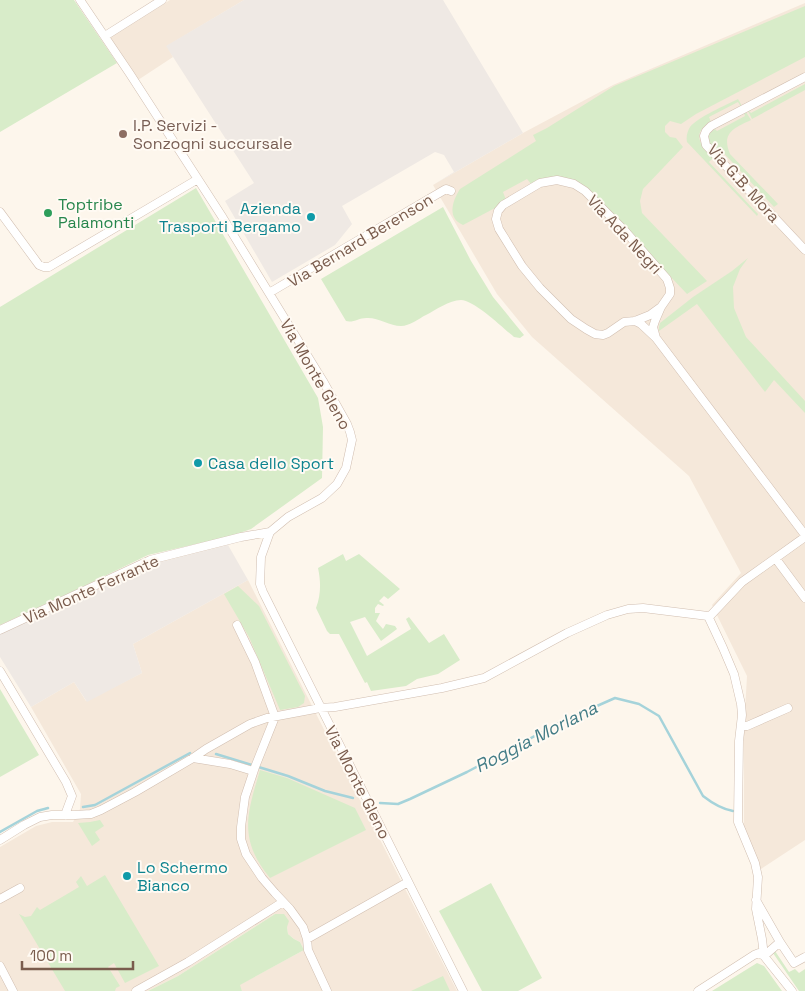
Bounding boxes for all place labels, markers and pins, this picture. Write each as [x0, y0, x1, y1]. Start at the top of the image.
place label: I.P. Servizi - Sonzogni succursale [133, 115, 293, 154]
marker: I.P. Servizi - Sonzogni succursale [117, 128, 129, 140]
place label: Toptribe Palamonti [58, 194, 134, 233]
place label: Azienda Trasporti Bergamo [159, 198, 301, 237]
marker: Toptribe Palamonti [42, 207, 54, 219]
marker: Azienda Trasporti Bergamo [305, 211, 317, 223]
place label: Casa dello Sport [208, 453, 334, 474]
marker: Casa dello Sport [192, 457, 204, 469]
place label: Lo Schermo Bianco [137, 857, 228, 896]
marker: Lo Schermo Bianco [121, 870, 133, 882]

